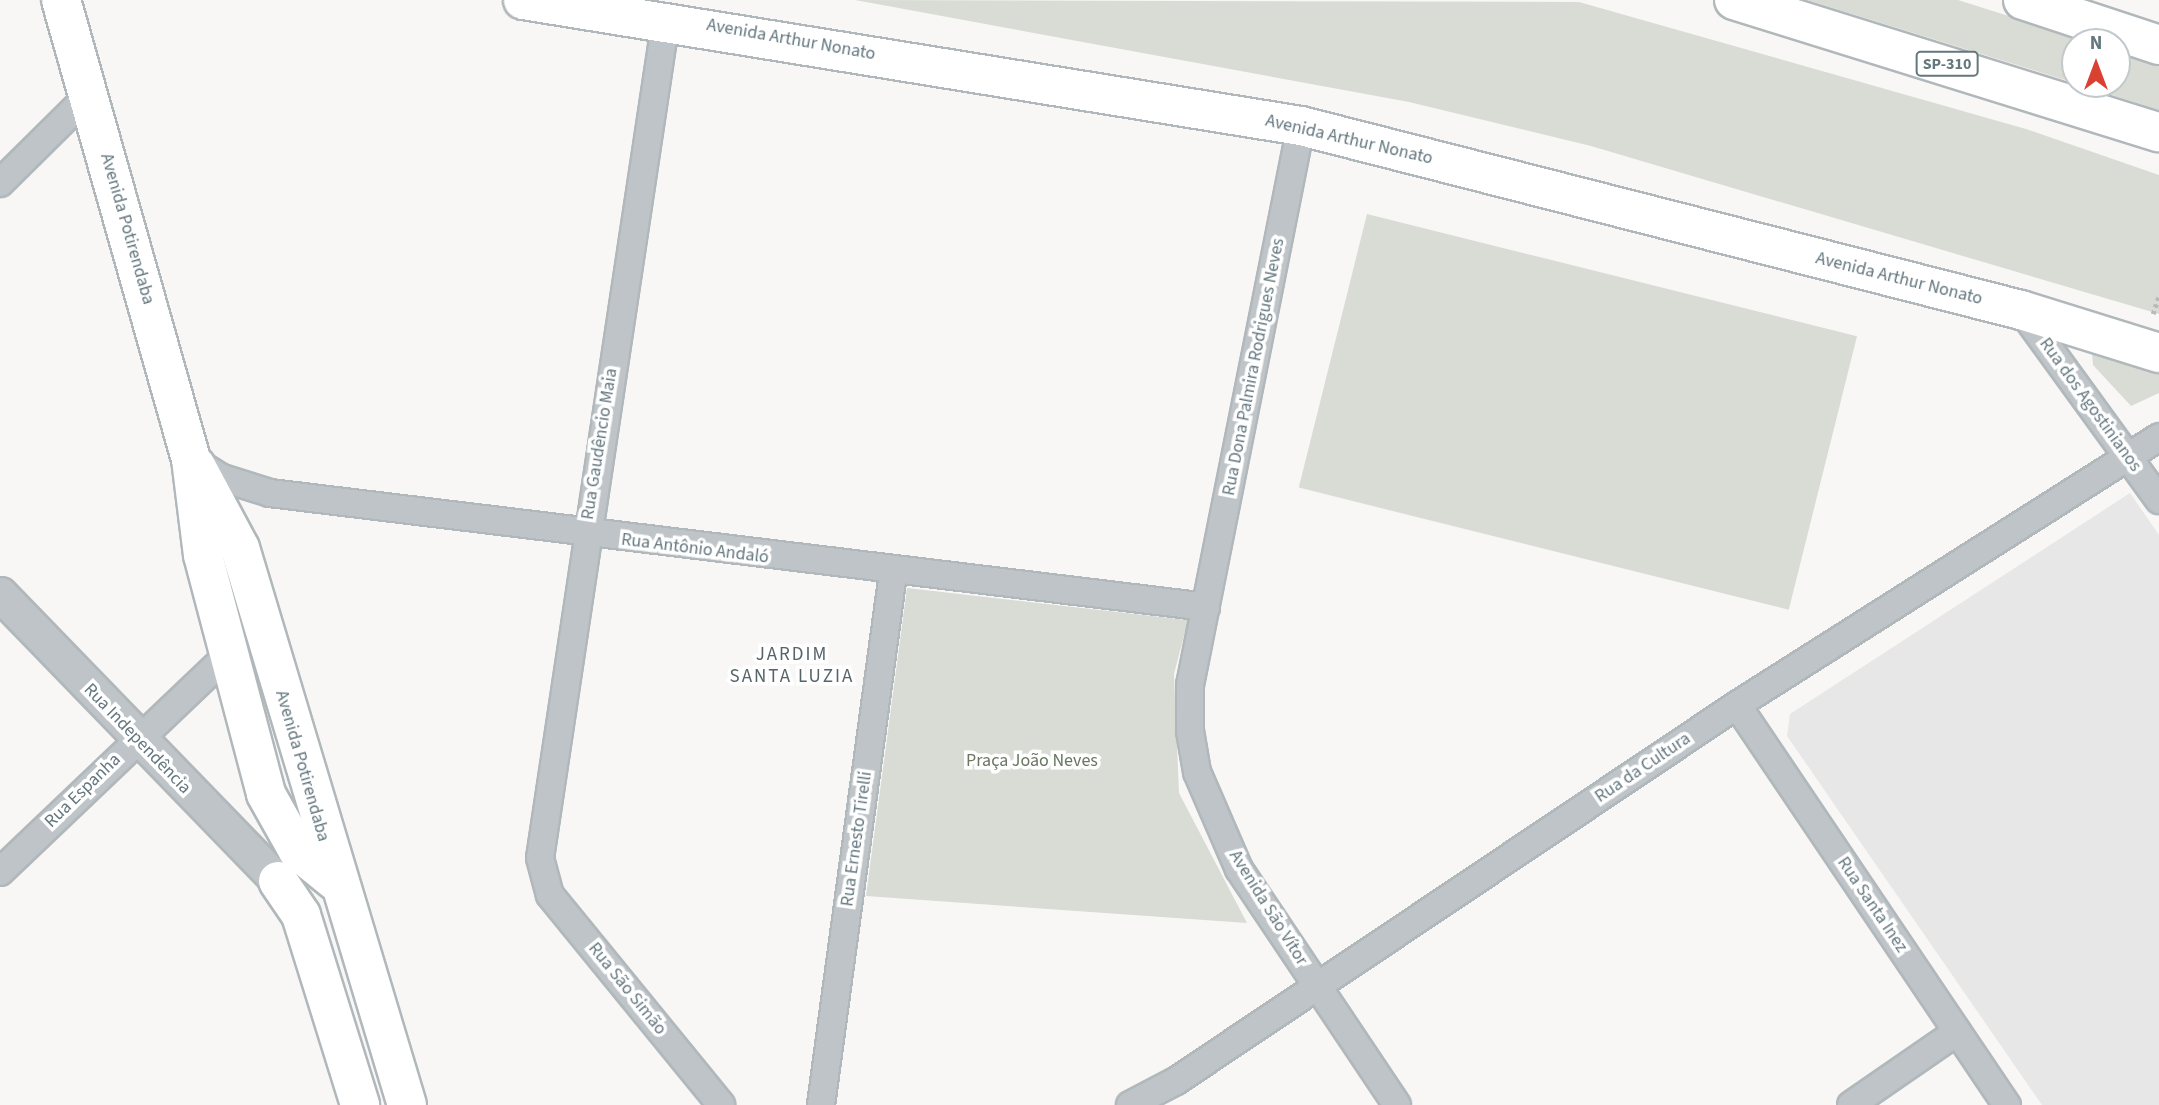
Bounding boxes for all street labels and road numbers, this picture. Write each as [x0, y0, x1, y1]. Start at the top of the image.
street label: Avenida Arthur Nonato [705, 15, 877, 65]
road number: SP-310 [1916, 52, 1979, 76]
street label: Avenida Arthur Nonato [1263, 110, 1435, 170]
street label: Avenida Potirendaba [95, 151, 159, 307]
street label: Rua Dona Palmira Rodrigues Neves [1218, 236, 1290, 498]
street label: Avenida Arthur Nonato [1813, 248, 1985, 310]
street label: Rua dos Agostinianos [2034, 334, 2146, 476]
street label: Rua Gaudêncio Maia [577, 367, 623, 521]
street label: Rua Antônio Andaló [620, 529, 770, 569]
street label: Rua Independência [79, 679, 195, 799]
street label: Avenida Potirendaba [270, 688, 334, 844]
street label: Rua da Cultura [1591, 728, 1695, 808]
street label: Rua Espanha [41, 749, 125, 833]
street label: Rua Ernesto Tirelli [837, 770, 877, 908]
street label: Avenida São Vítor [1224, 846, 1312, 970]
street label: Rua Santa Inez [1832, 853, 1912, 957]
street label: Rua São Simão [583, 938, 671, 1040]

